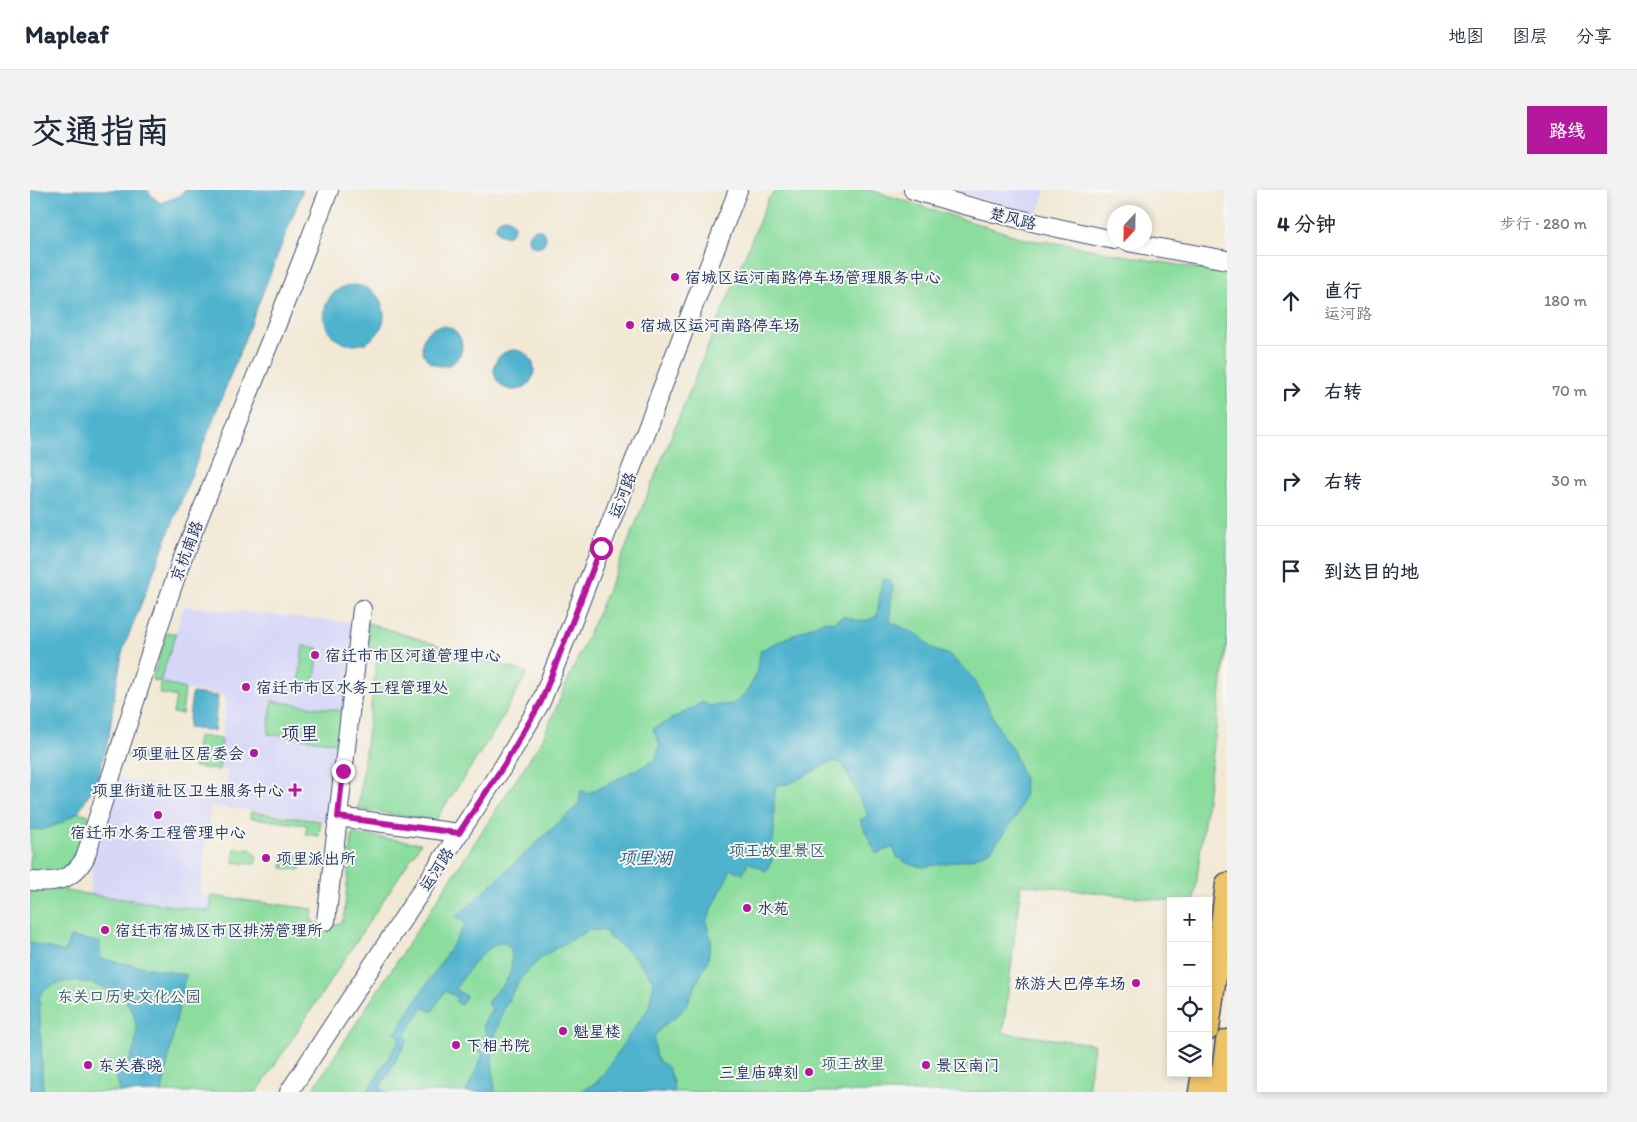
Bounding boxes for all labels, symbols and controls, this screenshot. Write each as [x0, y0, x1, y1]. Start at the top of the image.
text: Mapleaf [25, 20, 109, 49]
text: 地图 [1448, 25, 1484, 47]
text: 图层 [1512, 25, 1548, 47]
text: 分享 [1576, 25, 1612, 47]
button: 路线 [1527, 106, 1607, 154]
text: 交通指南 [30, 110, 170, 152]
street label: 楚风路 [987, 203, 1038, 234]
north arrow [1107, 205, 1152, 250]
text: 4 分钟 [1277, 211, 1336, 236]
text: 步行 · 280 m [1500, 214, 1587, 233]
place label: 宿城区运河南路停车场管理服务中心 [685, 268, 941, 287]
marker: 宿城区运河南路停车场管理服务中心 [669, 271, 681, 283]
text: 直行 [1324, 279, 1362, 302]
icon: ahead [1277, 287, 1305, 315]
text: 180 m [1544, 291, 1587, 310]
text: 运河路 [1324, 304, 1372, 323]
place label: 宿城区运河南路停车场 [640, 316, 800, 335]
marker: 宿城区运河南路停车场 [624, 319, 636, 331]
icon: right [1277, 377, 1305, 405]
text: 右转 [1324, 380, 1362, 403]
text: 70 m [1552, 381, 1587, 400]
icon: right [1277, 467, 1305, 495]
street label: 运河路 [605, 469, 640, 521]
text: 右转 [1324, 470, 1362, 493]
text: 30 m [1551, 471, 1587, 490]
street label: 京杭南路 [166, 518, 207, 584]
route start [590, 537, 613, 560]
icon: arrive [1277, 557, 1305, 585]
text: 到达目的地 [1324, 560, 1419, 583]
place label: 宿迁市市区河道管理中心 [325, 646, 501, 665]
marker: 宿迁市市区河道管理中心 [309, 649, 321, 661]
place label: 宿迁市市区水务工程管理处 [256, 678, 449, 697]
marker: 宿迁市市区水务工程管理处 [240, 681, 252, 693]
district label: 项里 [281, 722, 319, 745]
place label: 项里社区居委会 [132, 744, 244, 763]
marker: 项里社区居委会 [248, 747, 260, 759]
route end [332, 760, 355, 783]
place label: 项里街道社区卫生服务中心 [92, 781, 284, 800]
marker: 项里街道社区卫生服务中心 [288, 783, 302, 797]
marker: 宿迁市水务工程管理中心 [152, 809, 164, 821]
place label: 宿迁市水务工程管理中心 [70, 823, 246, 842]
park label: 项王故里景区 [729, 841, 825, 860]
street label: 运河路 [415, 844, 457, 895]
water label: 项里湖 [618, 847, 674, 869]
place label: 项里派出所 [276, 849, 356, 868]
marker: 项里派出所 [260, 852, 272, 864]
map controls [1167, 897, 1212, 1077]
button: + [1167, 897, 1212, 942]
place label: 水苑 [757, 899, 789, 918]
marker: 水苑 [741, 902, 753, 914]
place label: 宿迁市宿城区市区排涝管理所 [115, 921, 323, 940]
marker: 宿迁市宿城区市区排涝管理所 [99, 924, 111, 936]
button: − [1167, 942, 1212, 987]
place label: 旅游大巴停车场 [1014, 974, 1126, 993]
marker: 旅游大巴停车场 [1130, 977, 1142, 989]
park label: 东关口历史文化公园 [57, 987, 201, 1006]
button: locate [1167, 987, 1212, 1032]
place label: 魁星楼 [573, 1022, 621, 1041]
marker: 魁星楼 [557, 1025, 569, 1037]
button: layers [1167, 1032, 1212, 1077]
place label: 下相书院 [466, 1036, 530, 1055]
marker: 下相书院 [450, 1039, 462, 1051]
park label: 项王故里 [821, 1054, 885, 1073]
place label: 东关春晓 [98, 1056, 162, 1075]
place label: 景区南门 [936, 1056, 1000, 1075]
marker: 东关春晓 [82, 1059, 94, 1071]
marker: 景区南门 [920, 1059, 932, 1071]
place label: 三皇庙碑刻 [719, 1063, 799, 1082]
marker: 三皇庙碑刻 [803, 1066, 815, 1078]

